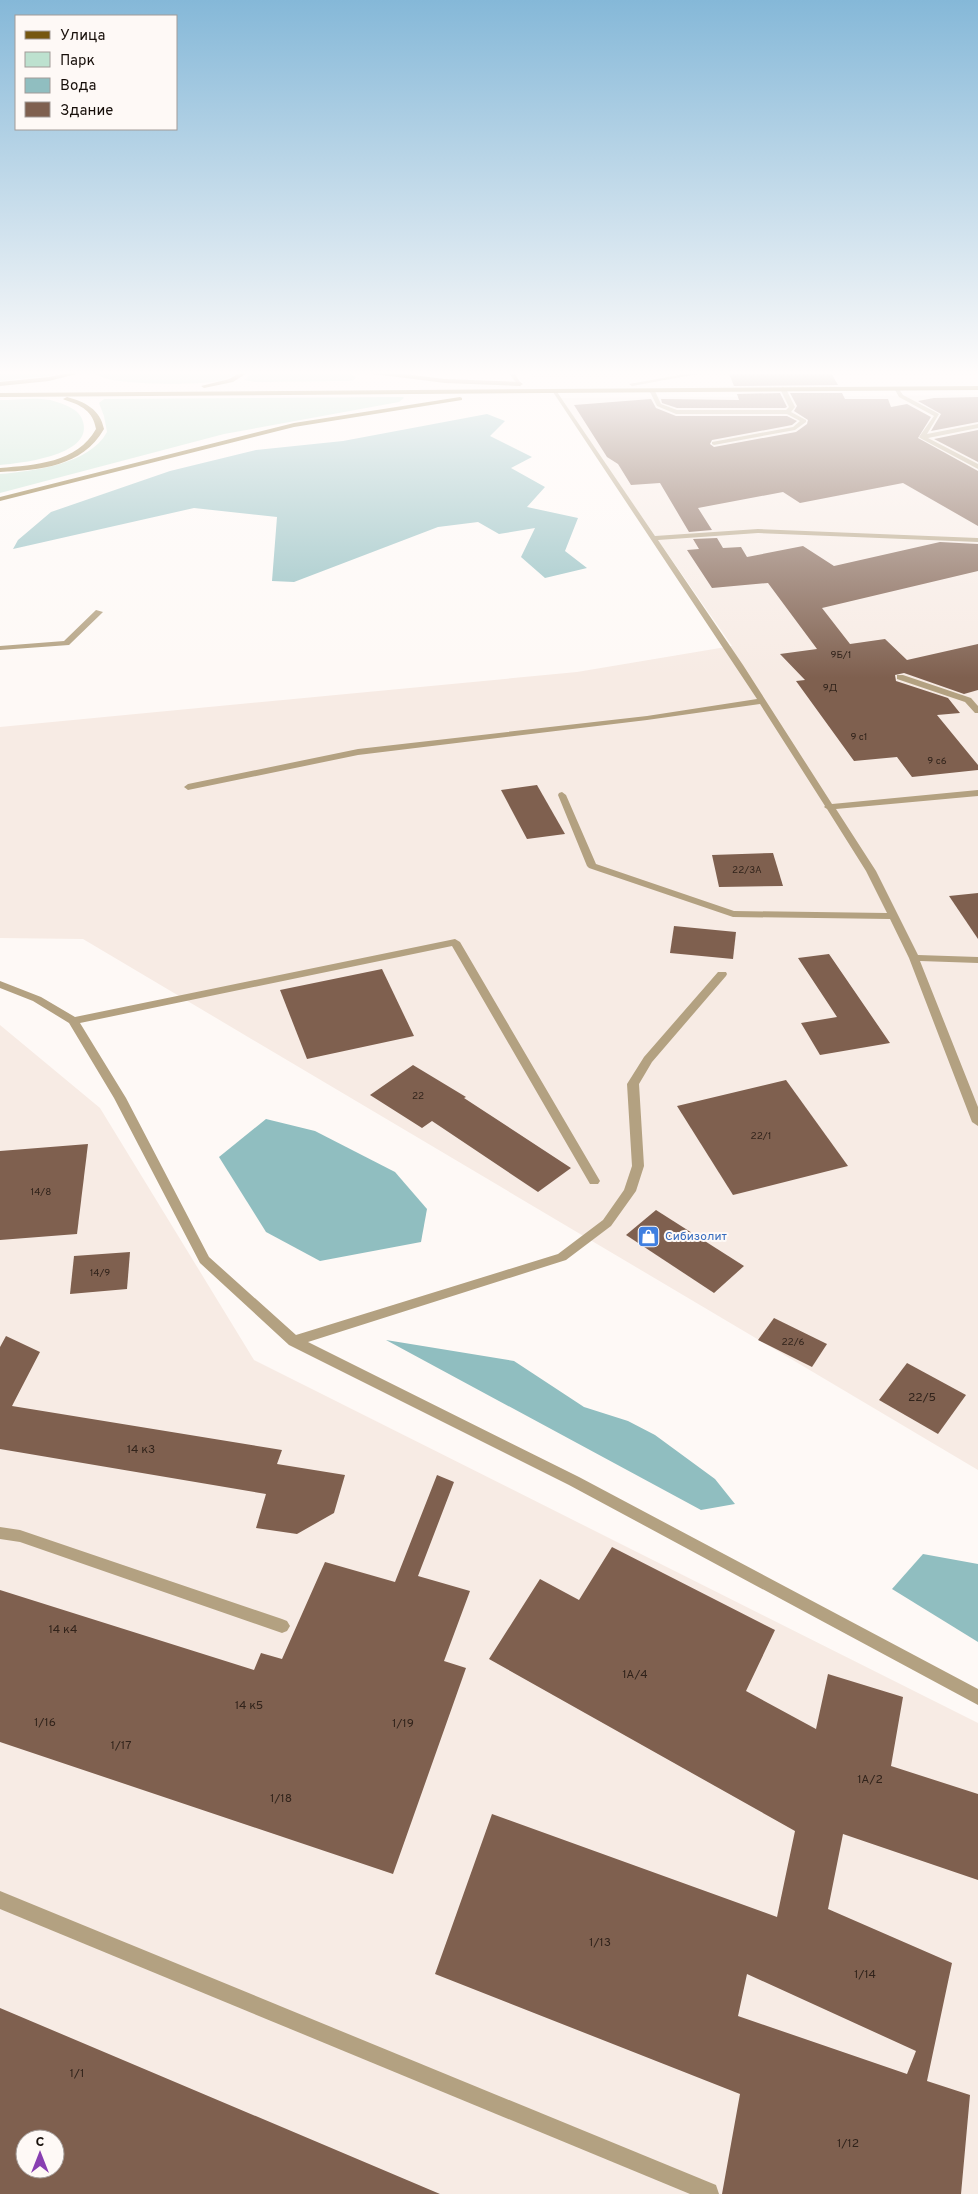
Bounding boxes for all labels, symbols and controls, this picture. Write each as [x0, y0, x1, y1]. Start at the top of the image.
legend [15, 15, 178, 130]
text: Улица [60, 27, 105, 46]
text: Парк [60, 52, 95, 71]
text: Вода [60, 77, 96, 96]
text: Здание [60, 102, 113, 121]
house number: 9Б/1 [831, 649, 851, 662]
house number: 9Д [823, 682, 838, 695]
house number: 9 с1 [850, 731, 868, 744]
house number: 9 с6 [927, 755, 947, 768]
house number: 22/3А [732, 864, 762, 877]
house number: 22 [412, 1090, 424, 1103]
house number: 22/1 [751, 1130, 771, 1143]
house number: 14/8 [31, 1186, 51, 1199]
shop icon: Сибизолит [637, 1225, 661, 1249]
place label: Сибизолит [665, 1229, 728, 1245]
house number: 14/9 [90, 1267, 110, 1280]
house number: 22/6 [781, 1336, 805, 1349]
house number: 22/5 [908, 1390, 936, 1406]
house number: 14 к3 [127, 1442, 155, 1458]
house number: 14 к4 [49, 1622, 77, 1638]
house number: 1А/4 [622, 1667, 648, 1683]
house number: 14 к5 [235, 1698, 263, 1714]
house number: 1/16 [34, 1715, 56, 1731]
house number: 1/19 [392, 1716, 414, 1732]
house number: 1/17 [110, 1738, 132, 1754]
house number: 1А/2 [857, 1772, 883, 1788]
house number: 1/18 [270, 1791, 292, 1807]
house number: 1/13 [589, 1935, 611, 1951]
house number: 1/14 [854, 1967, 876, 1983]
house number: 1/1 [70, 2066, 84, 2082]
north arrow [15, 2129, 65, 2179]
text: С [36, 2134, 45, 2151]
house number: 1/12 [837, 2136, 859, 2152]

